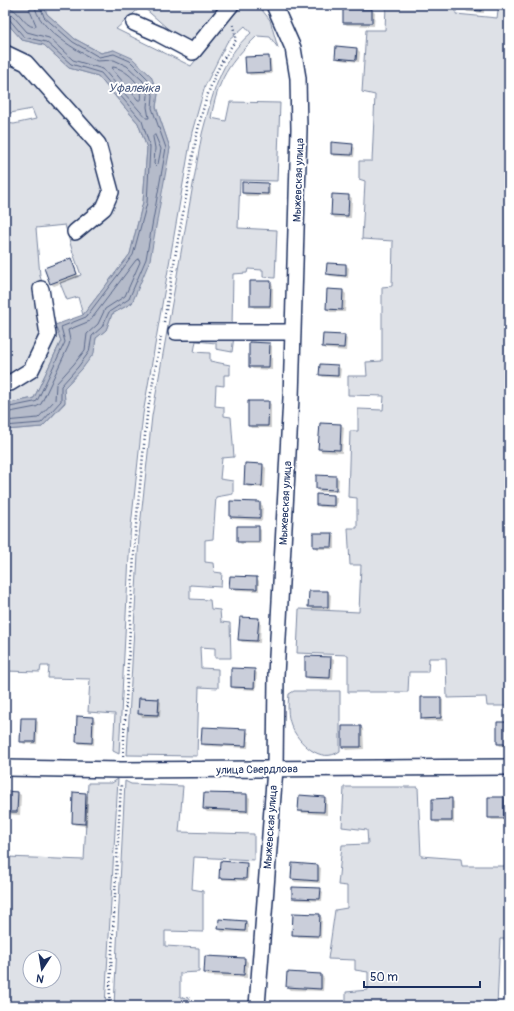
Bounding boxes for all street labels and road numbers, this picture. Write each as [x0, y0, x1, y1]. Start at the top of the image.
street label: Мыжевская улица [291, 138, 306, 222]
street label: Мыжевская улица [277, 461, 294, 545]
street label: улица Свердлова [215, 762, 298, 777]
street label: Мыжевская улица [261, 785, 280, 869]

